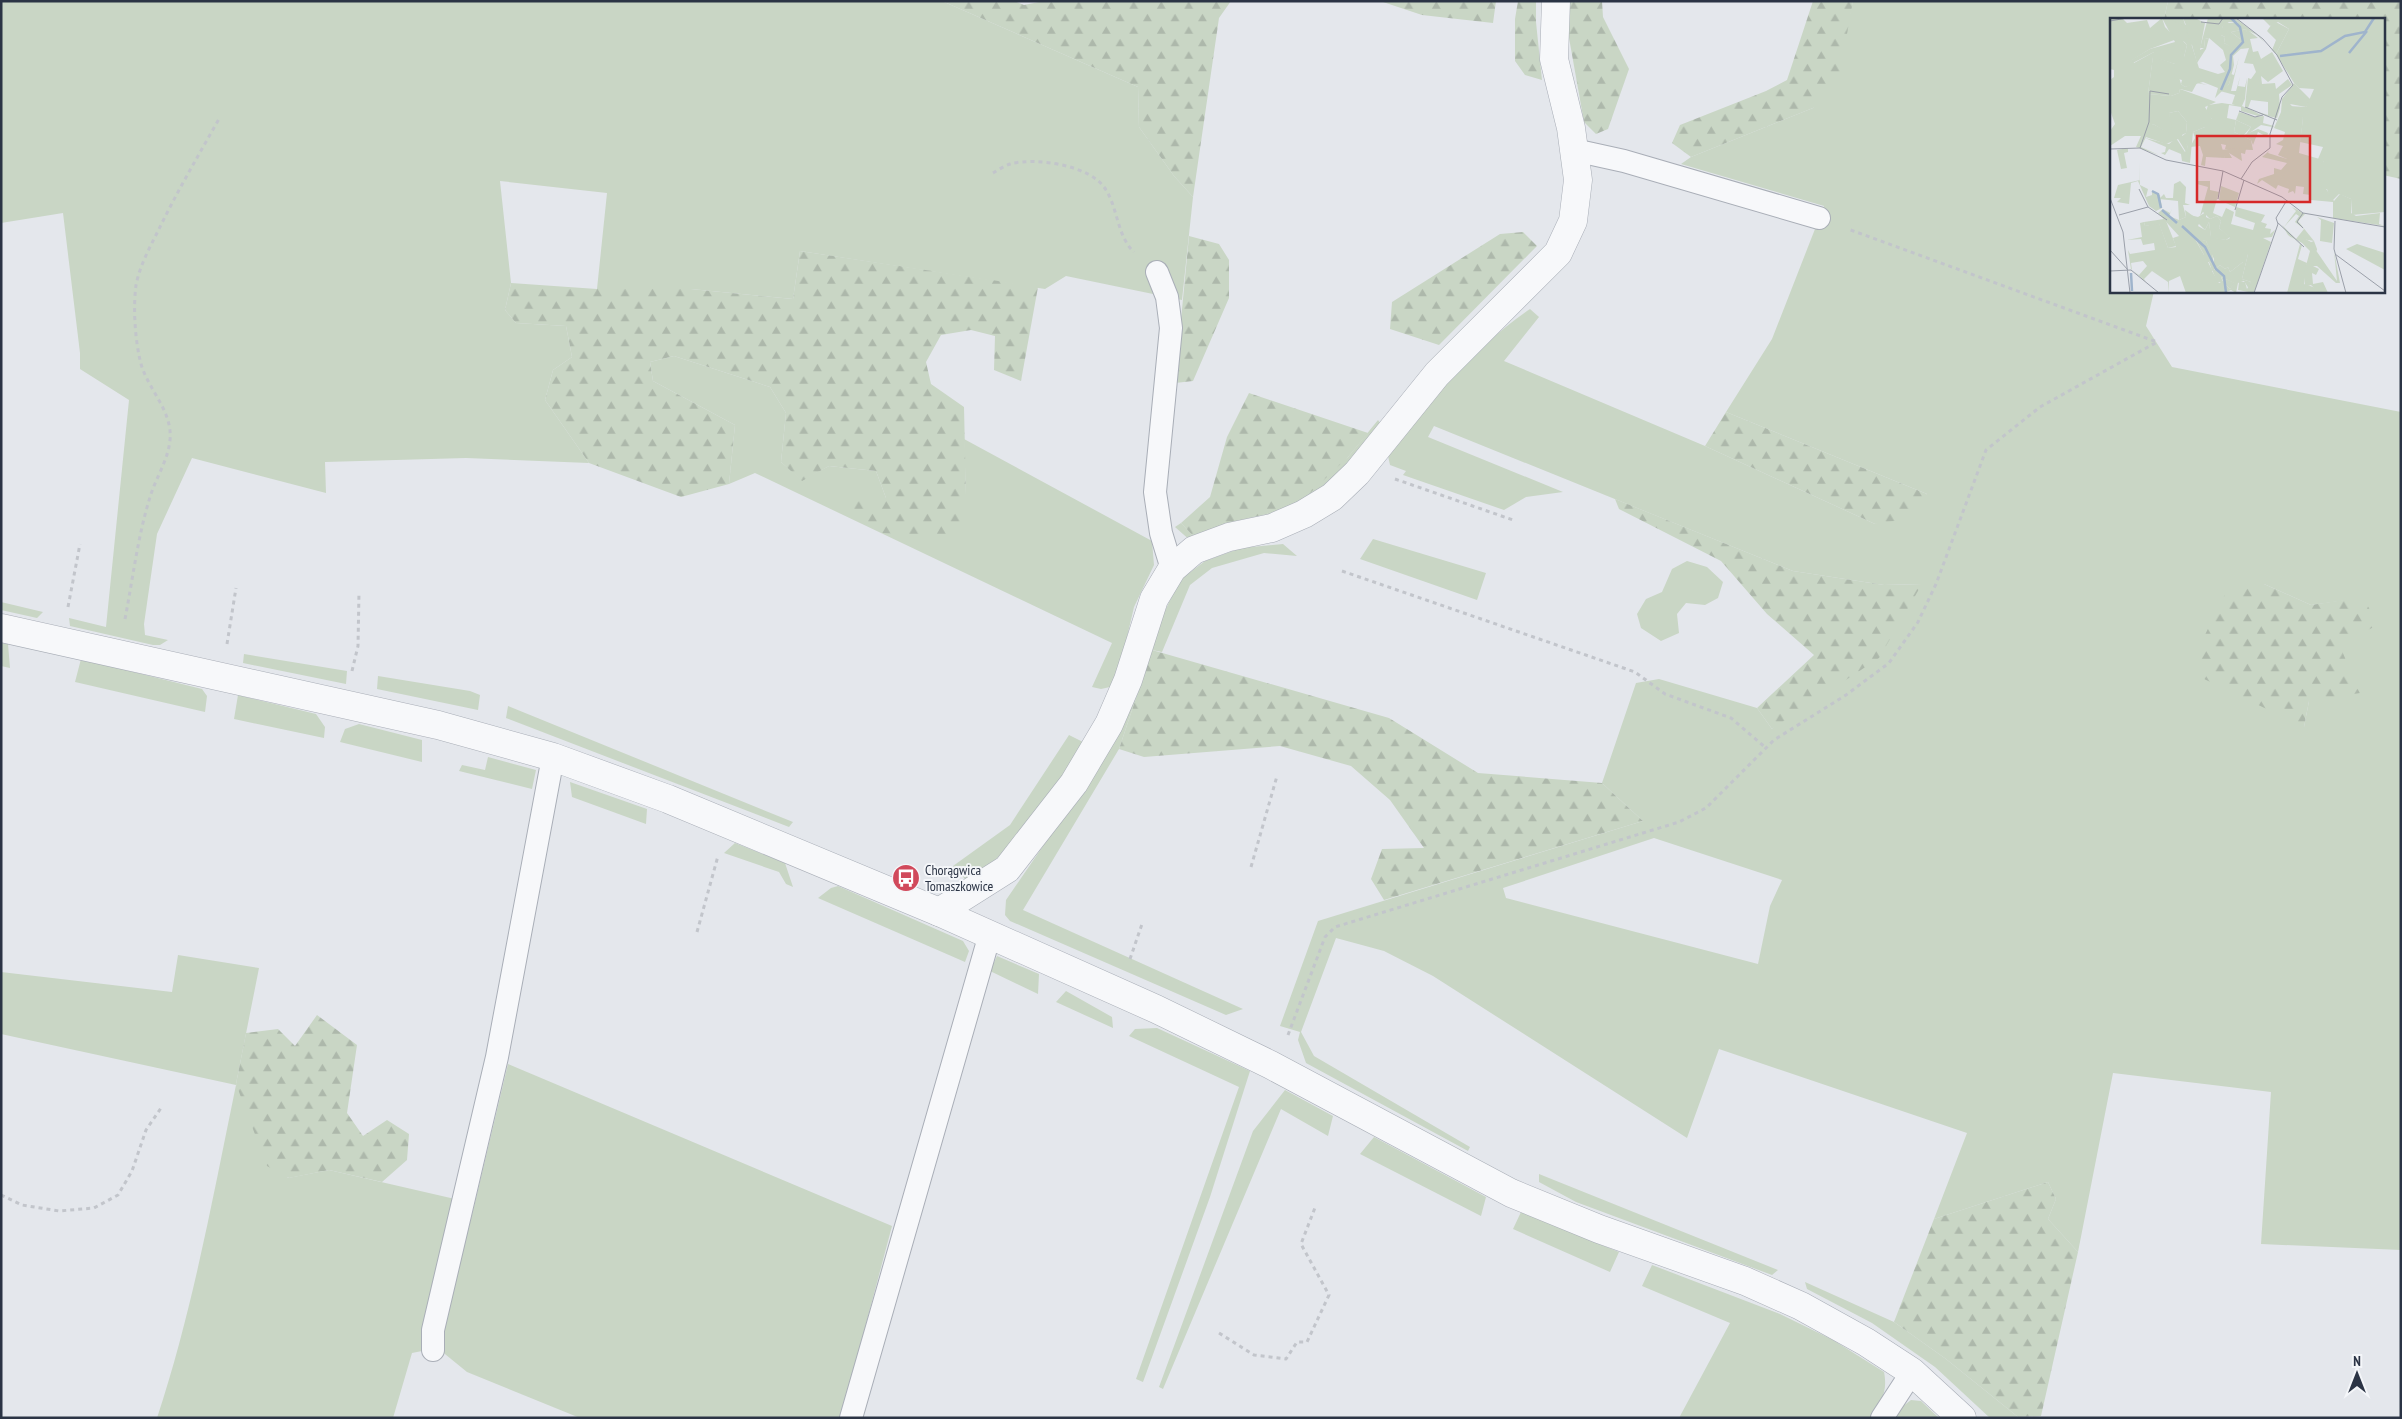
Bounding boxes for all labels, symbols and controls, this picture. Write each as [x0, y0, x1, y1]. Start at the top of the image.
inset map [2110, 18, 2384, 292]
place label: Chorągwica Tomaszkowice [925, 861, 994, 895]
bus stop icon: Chorągwica Tomaszkowice [891, 863, 921, 893]
north arrow [2332, 1349, 2382, 1399]
text: N [2353, 1352, 2361, 1370]

